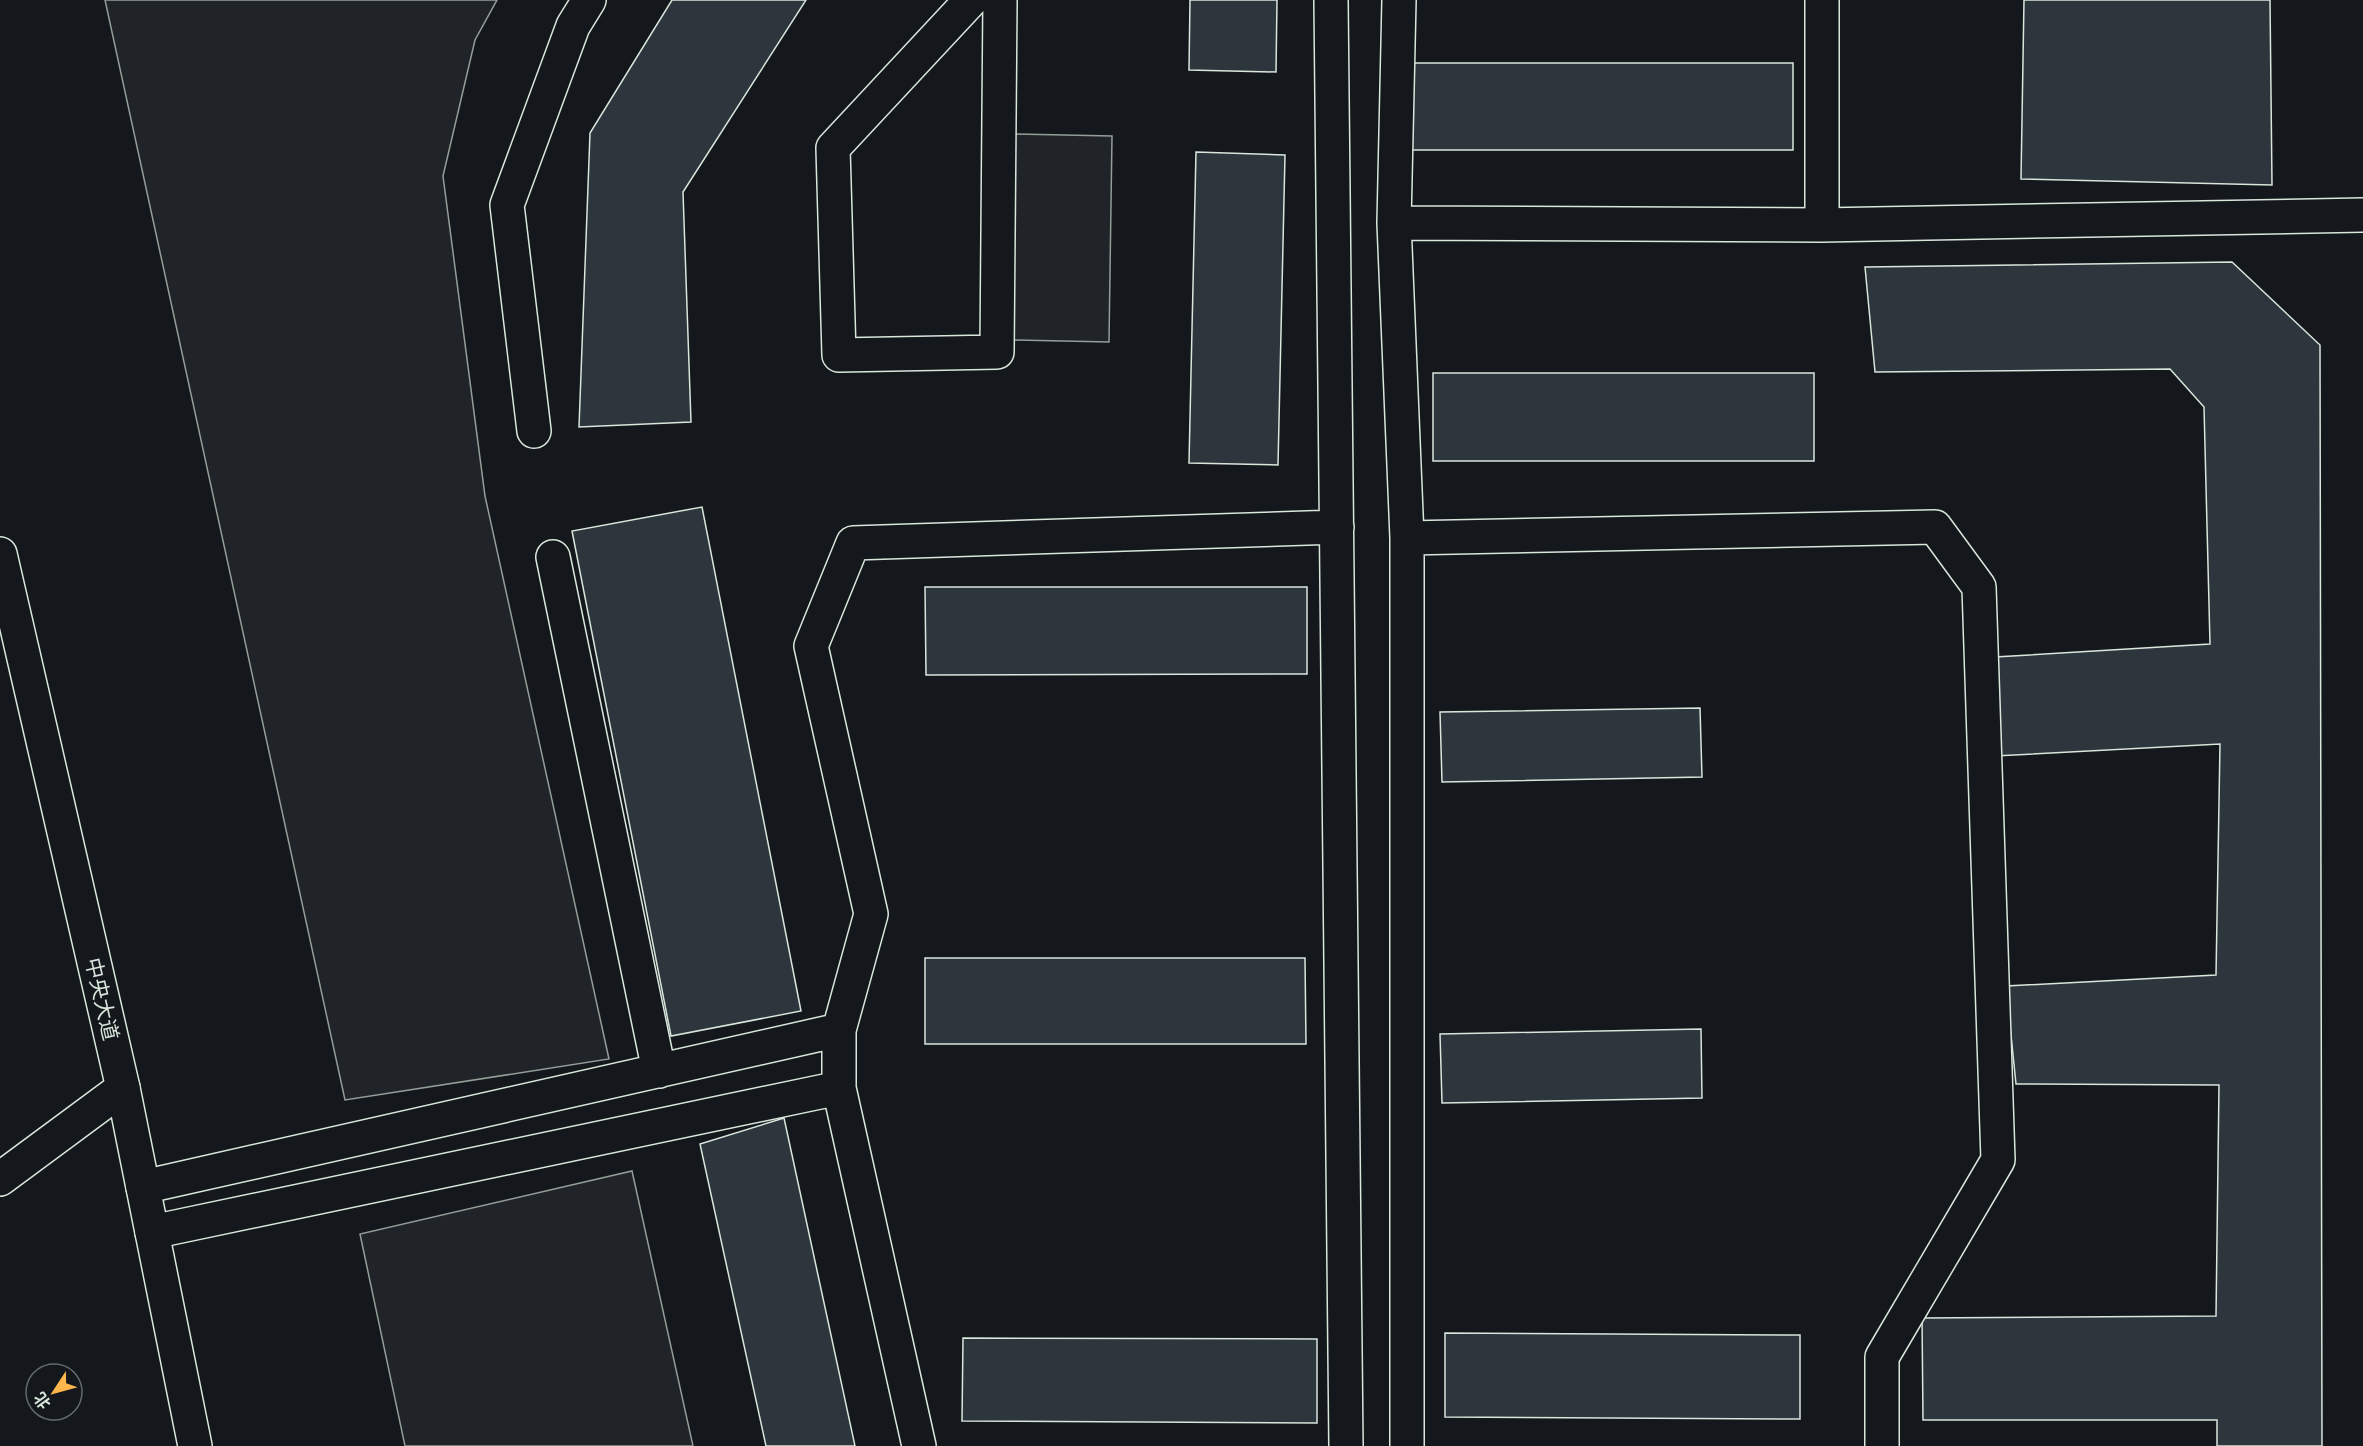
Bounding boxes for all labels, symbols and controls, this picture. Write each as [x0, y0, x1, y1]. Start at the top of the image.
street label: 中央大道 [79, 955, 125, 1043]
north arrow [24, 1362, 84, 1422]
text: 北 [29, 1388, 55, 1413]

